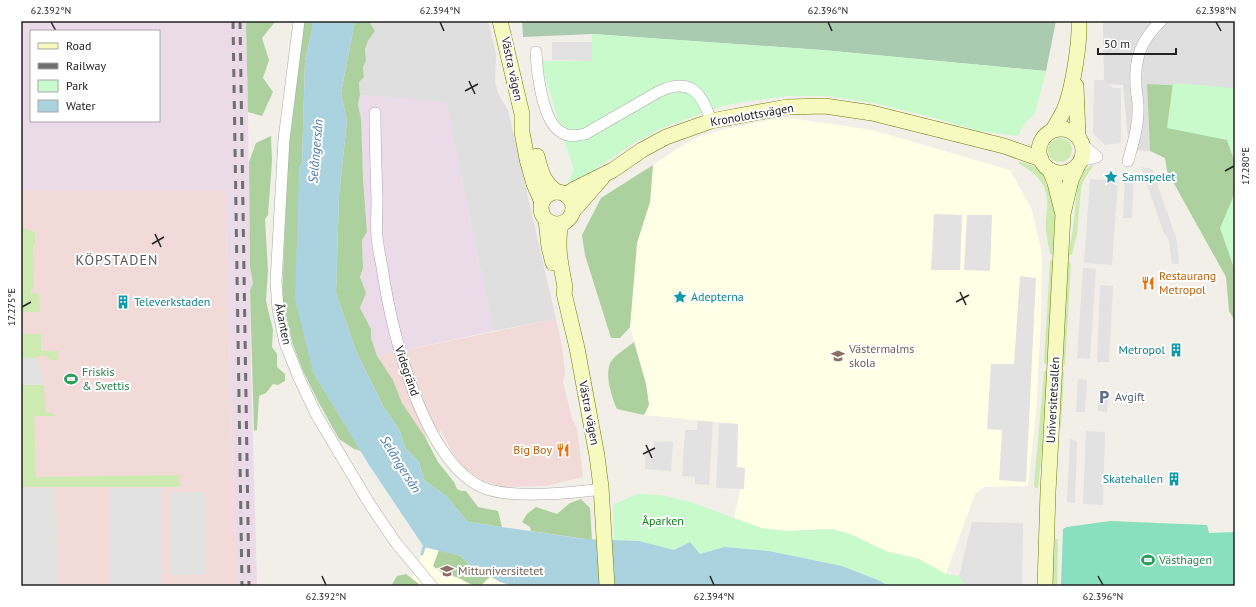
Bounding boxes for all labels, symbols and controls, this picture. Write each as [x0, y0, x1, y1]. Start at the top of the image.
text: 62.392°N [31, 4, 71, 17]
text: 62.394°N [420, 4, 460, 17]
text: 62.396°N [808, 4, 848, 17]
text: 62.398°N [1196, 4, 1236, 17]
legend [30, 30, 160, 122]
scale bar [1098, 30, 1176, 56]
street label: Västra vägen [498, 34, 527, 102]
text: 50 m [1104, 36, 1130, 51]
text: Road [66, 38, 91, 53]
text: Railway [66, 58, 106, 73]
text: Park [66, 78, 88, 93]
text: Water [66, 98, 96, 113]
street label: Kronolottsvägen [709, 100, 795, 129]
water label: Selångersån [304, 118, 327, 184]
text: 17.280°E [1239, 147, 1252, 185]
place icon: Samspelet [1103, 169, 1119, 185]
place label: Samspelet [1122, 169, 1175, 184]
district label: KÖPSTADEN [76, 251, 158, 269]
place label: Restaurang Metropol [1159, 268, 1216, 297]
restaurant icon: Restaurang Metropol [1140, 275, 1156, 291]
text: 17.275°E [5, 288, 18, 326]
place icon: Adepterna [672, 289, 688, 305]
place label: Adepterna [691, 289, 744, 304]
building icon: Televerkstaden [115, 294, 131, 310]
place label: Televerkstaden [134, 294, 210, 309]
street label: Åkanten [272, 302, 295, 346]
place label: Västermalms skola [848, 341, 914, 370]
place label: Metropol [1118, 342, 1165, 357]
building icon: Metropol [1168, 342, 1184, 358]
street label: Videgränd [392, 343, 423, 398]
school or university icon: Västermalms skola [830, 348, 846, 364]
street label: Universitetsallén [1043, 356, 1062, 444]
place label: Friskis & Svettis [82, 364, 130, 393]
sports icon: Friskis & Svettis [63, 371, 79, 387]
street label: Västra vägen [576, 378, 603, 446]
parking icon: Avgift [1096, 389, 1112, 405]
place label: Avgift [1115, 389, 1145, 404]
water label: Selångersån [376, 432, 425, 496]
place label: Big Boy [513, 442, 552, 457]
restaurant icon: Big Boy [555, 442, 571, 458]
place label: Skatehallen [1103, 471, 1163, 486]
building icon: Skatehallen [1166, 471, 1182, 487]
park label: Åparken [642, 513, 684, 528]
sports icon: Västhagen [1140, 552, 1156, 568]
place label: Västhagen [1158, 552, 1212, 567]
school or university icon: Mittuniversitetet [439, 563, 455, 579]
place label: Mittuniversitetet [458, 563, 543, 578]
text: 62.392°N [306, 590, 346, 603]
text: 62.394°N [694, 590, 734, 603]
text: 62.396°N [1083, 590, 1123, 603]

